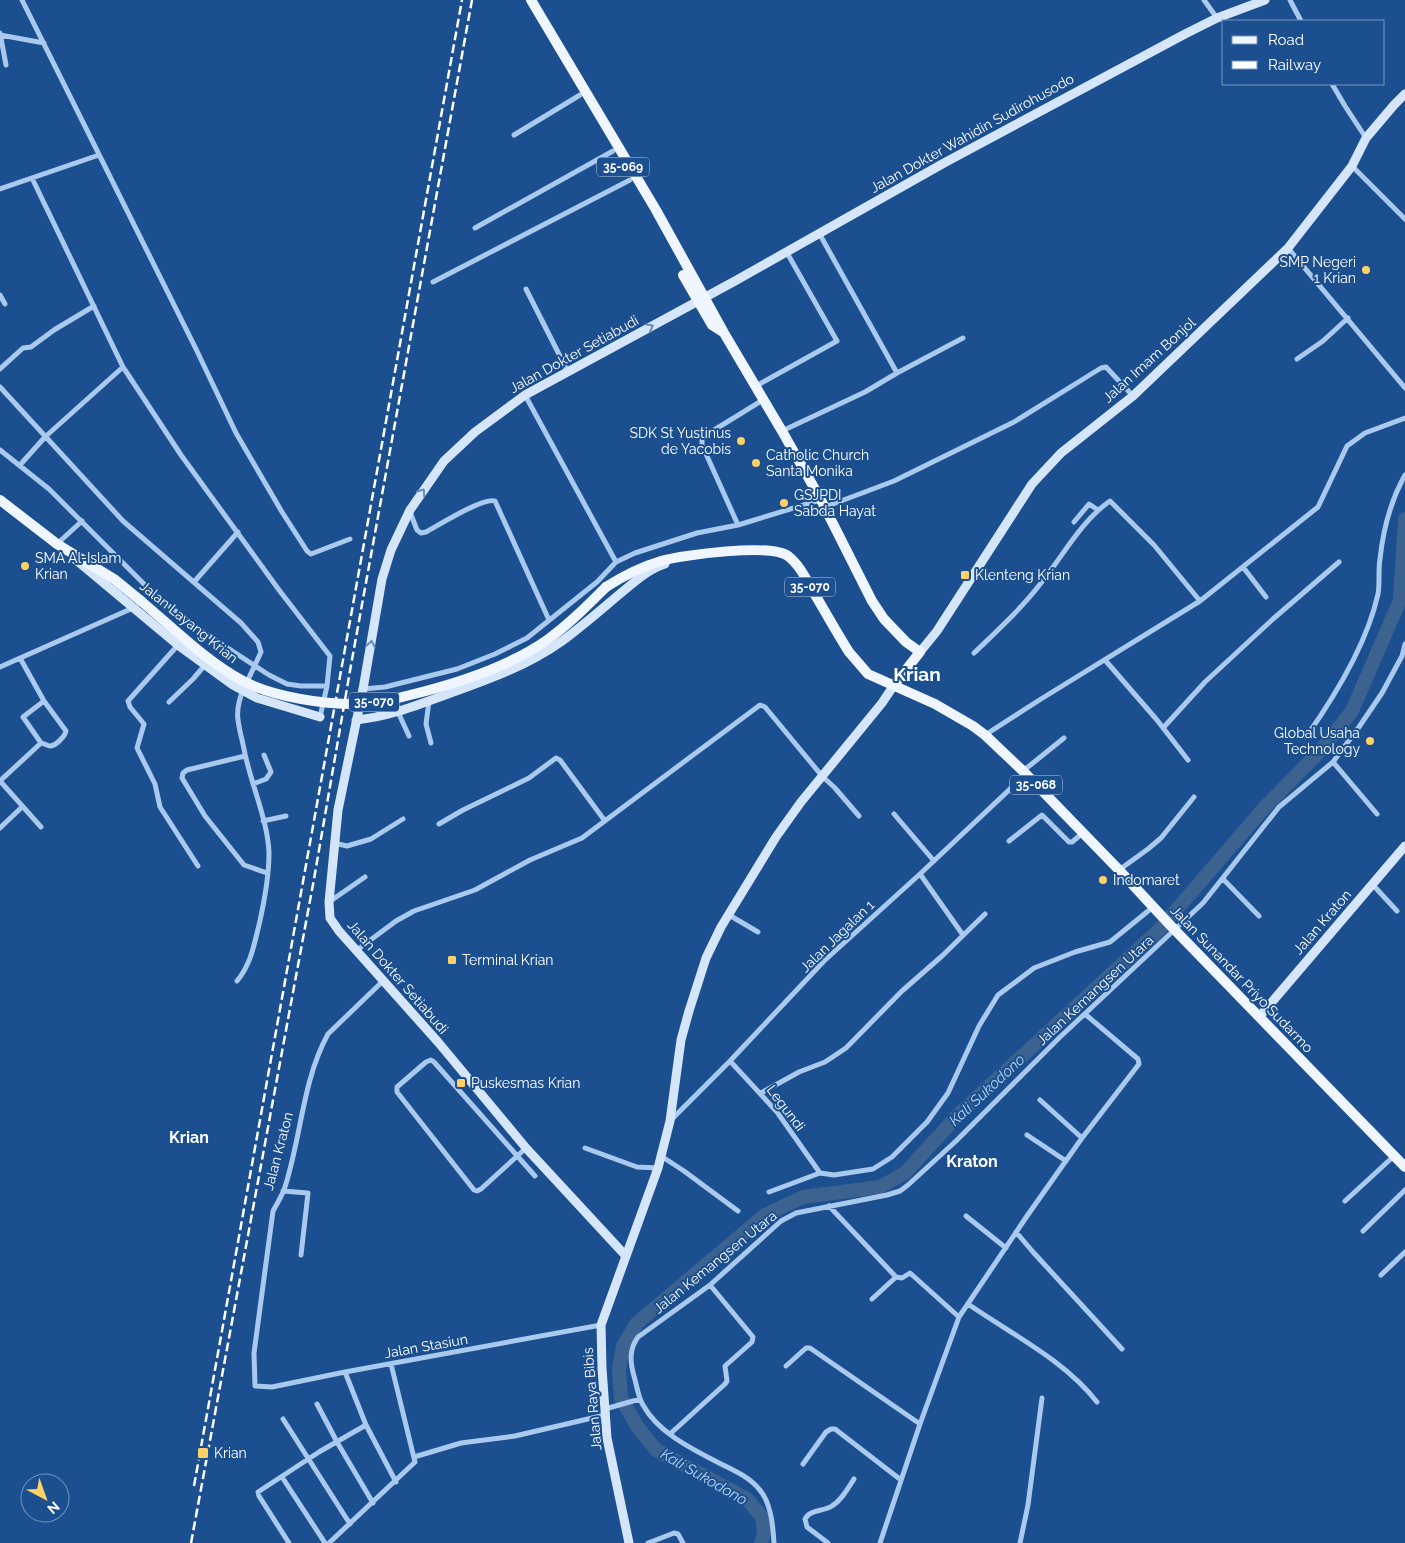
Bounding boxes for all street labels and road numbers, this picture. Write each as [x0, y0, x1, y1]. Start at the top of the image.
street label: Jalan Dokter Wahidin Sudirohusodo [868, 70, 1076, 196]
road number: 35-069 [597, 158, 649, 176]
street label: Jalan Dokter Setiabudi [507, 312, 641, 396]
street label: Jalan Imam Bonjol [1099, 314, 1199, 406]
street label: Jalan Layang Krian [137, 578, 241, 666]
road number: 35-070 [785, 578, 835, 596]
road number: 35-070 [349, 692, 399, 712]
road number: 35-068 [1010, 776, 1062, 794]
street label: Jalan Kraton [1290, 887, 1354, 957]
street label: Jalan Jagalan 1 [797, 897, 877, 975]
street label: Jalan Sunandar Priyo Sudarmo [1168, 902, 1316, 1056]
street label: Jalan Dokter Setiabudi [344, 917, 452, 1037]
street label: Jalan Kemangsen Utara [1033, 932, 1157, 1048]
street label: Legundi [764, 1082, 808, 1134]
street label: Jalan Kraton [260, 1110, 296, 1192]
street label: Jalan Kemangsen Utara [650, 1207, 780, 1317]
street label: Jalan Stasiun [383, 1331, 469, 1361]
street label: Jalan Raya Bibis [580, 1347, 604, 1451]

